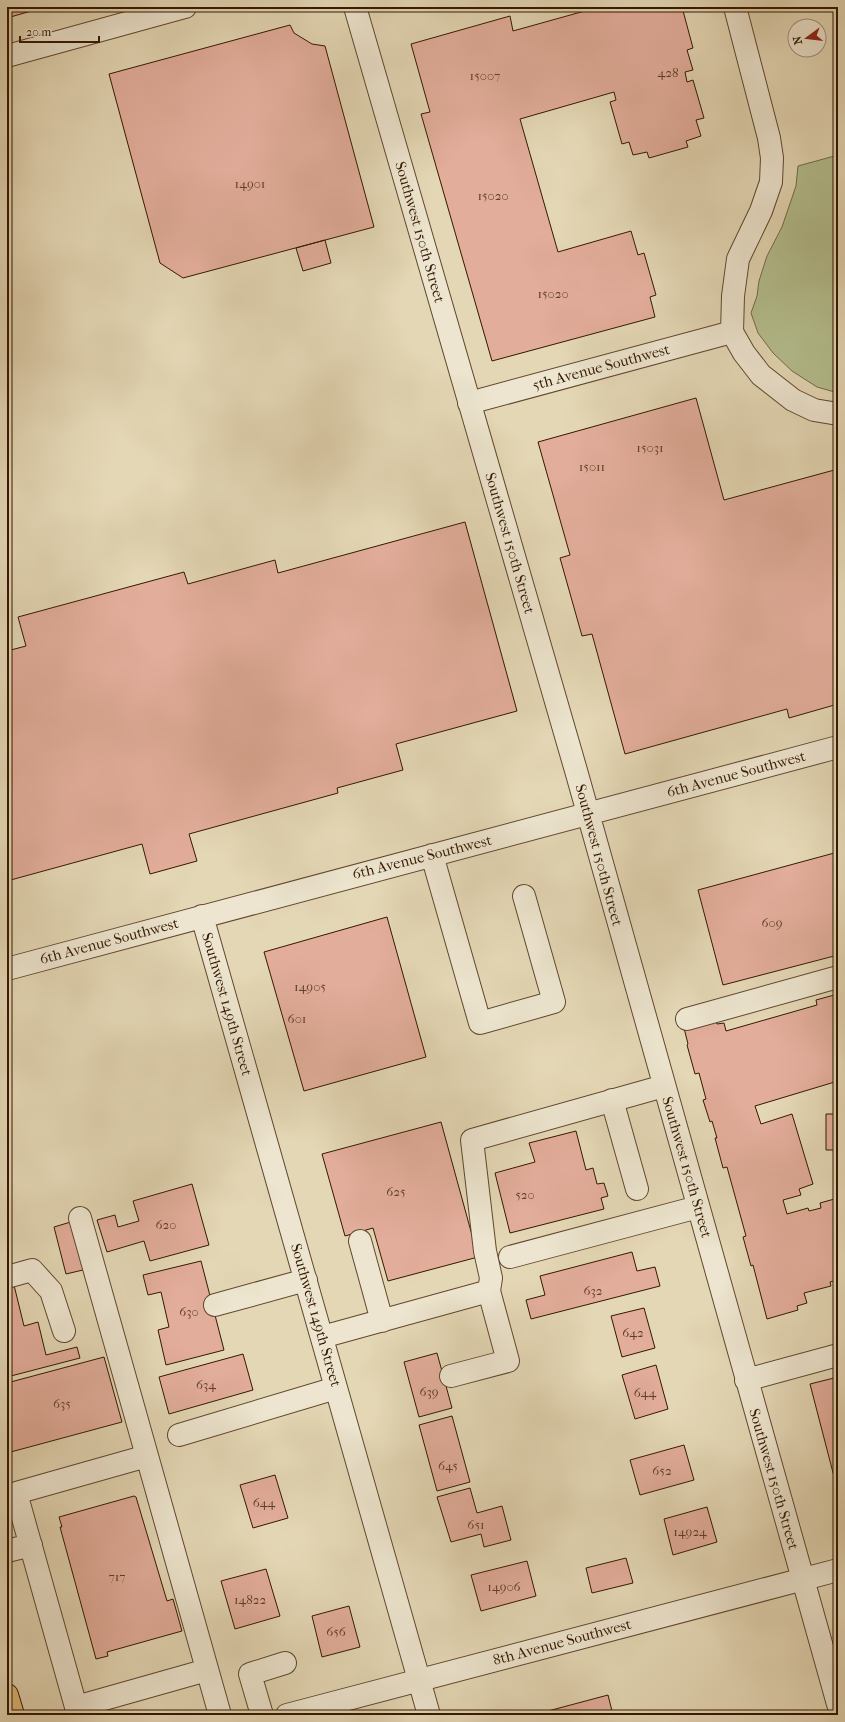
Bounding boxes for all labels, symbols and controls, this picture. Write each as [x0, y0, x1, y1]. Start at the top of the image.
scale bar [20, 18, 99, 44]
north arrow [787, 18, 827, 58]
text: 20 m [26, 25, 51, 39]
text: N [790, 34, 805, 46]
house number: 428 [658, 65, 678, 80]
house number: 15007 [470, 68, 500, 83]
street label: Southwest 150th Street [391, 159, 449, 305]
house number: 14901 [235, 176, 265, 191]
house number: 15020 [477, 188, 509, 203]
house number: 15020 [537, 286, 569, 301]
street label: 5th Avenue Southwest [530, 340, 672, 394]
house number: 15031 [636, 440, 664, 455]
house number: 15011 [579, 459, 605, 474]
street label: Southwest 150th Street [481, 470, 539, 616]
street label: 6th Avenue Southwest [665, 747, 808, 801]
street label: Southwest 150th Street [571, 782, 627, 929]
street label: 6th Avenue Southwest [350, 831, 494, 883]
street label: 6th Avenue Southwest [38, 914, 181, 968]
house number: 609 [761, 915, 783, 930]
street label: Southwest 149th Street [198, 930, 256, 1078]
house number: 14905 [294, 979, 326, 994]
house number: 601 [288, 1011, 306, 1026]
street label: Southwest 150th Street [658, 1094, 716, 1240]
house number: 625 [386, 1184, 406, 1199]
house number: 520 [515, 1187, 535, 1202]
house number: 620 [156, 1217, 176, 1232]
street label: Southwest 149th Street [287, 1241, 345, 1389]
house number: 632 [583, 1283, 603, 1298]
house number: 630 [179, 1304, 199, 1319]
house number: 642 [622, 1325, 644, 1340]
house number: 634 [196, 1377, 216, 1392]
house number: 639 [419, 1384, 439, 1399]
house number: 644 [634, 1385, 657, 1400]
house number: 635 [53, 1396, 71, 1411]
street label: Southwest 150th Street [745, 1406, 803, 1552]
house number: 645 [438, 1458, 458, 1473]
house number: 652 [652, 1463, 672, 1478]
house number: 644 [253, 1495, 276, 1510]
house number: 651 [467, 1517, 485, 1532]
house number: 14924 [673, 1524, 707, 1539]
house number: 717 [108, 1569, 126, 1584]
house number: 14906 [487, 1579, 522, 1594]
house number: 14822 [234, 1592, 266, 1607]
street label: 8th Avenue Southwest [491, 1615, 634, 1669]
house number: 656 [326, 1624, 347, 1639]

